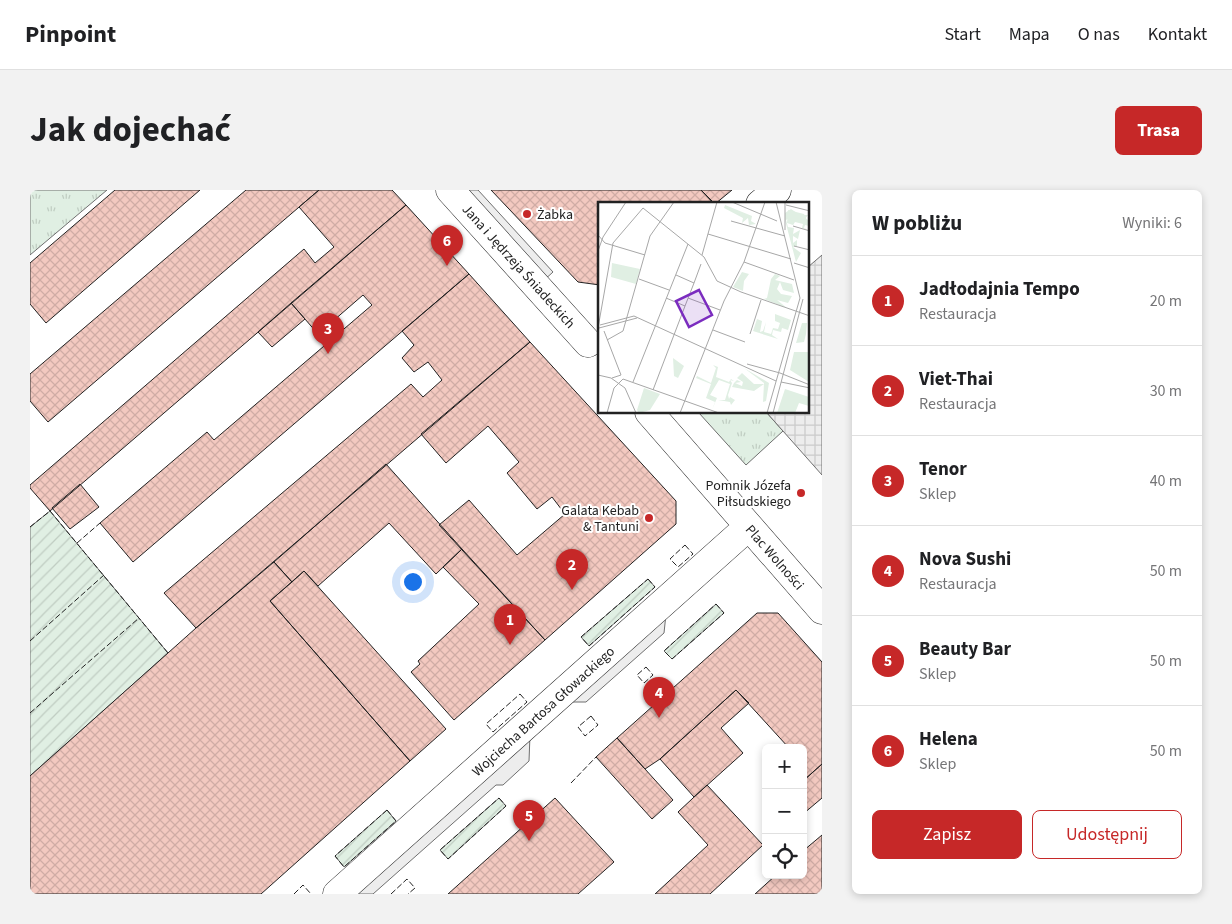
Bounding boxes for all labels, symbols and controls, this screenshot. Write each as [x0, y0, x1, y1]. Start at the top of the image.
text: Pinpoint [25, 17, 116, 52]
text: Start [944, 22, 981, 47]
text: Mapa [1009, 22, 1050, 47]
text: O nas [1078, 22, 1120, 47]
text: Kontakt [1148, 22, 1207, 47]
text: Jak dojechać [30, 105, 231, 155]
button: Trasa [1115, 106, 1202, 155]
street label: Jana i Jędrzeja Śniadeckich [457, 200, 580, 333]
inset map [598, 202, 810, 414]
place label: Żabka [537, 205, 573, 225]
marker: Żabka [521, 208, 533, 220]
text: W pobliżu [872, 208, 962, 238]
text: Wyniki: 6 [1122, 212, 1182, 234]
pin: 6 [431, 225, 463, 266]
text: Jadłodajnia Tempo [919, 276, 1080, 303]
text: 1 [884, 290, 892, 312]
text: 20 m [1150, 290, 1182, 312]
text: Restauracja [919, 303, 997, 325]
pin: 3 [312, 313, 344, 354]
text: Viet-Thai [919, 366, 993, 393]
text: 2 [884, 380, 892, 402]
text: 30 m [1150, 380, 1182, 402]
text: Restauracja [919, 393, 997, 415]
text: Tenor [919, 456, 967, 483]
text: 3 [884, 470, 892, 492]
text: 40 m [1150, 470, 1182, 492]
place label: Pomnik Józefa Piłsudskiego [706, 476, 791, 512]
text: Sklep [919, 483, 956, 505]
marker: Pomnik Józefa Piłsudskiego [795, 487, 807, 499]
place label: Galata Kebab & Tantuni [561, 501, 639, 537]
marker: Galata Kebab & Tantuni [643, 512, 655, 524]
street label: Plac Wolności [740, 521, 808, 595]
text: Nova Sushi [919, 546, 1011, 573]
pin: 2 [556, 549, 588, 590]
text: 4 [884, 560, 892, 582]
text: 50 m [1150, 560, 1182, 582]
your location [400, 569, 426, 595]
text: Restauracja [919, 573, 997, 595]
pin: 1 [494, 604, 526, 645]
text: Beauty Bar [919, 636, 1011, 663]
street label: Wojciecha Bartosa Głowackiego [468, 642, 619, 781]
text: 5 [884, 650, 892, 672]
text: 50 m [1150, 650, 1182, 672]
text: Sklep [919, 663, 956, 685]
pin: 4 [643, 677, 675, 718]
text: Helena [919, 726, 978, 753]
text: 6 [884, 740, 892, 762]
text: 50 m [1150, 740, 1182, 762]
map controls [762, 744, 807, 879]
button: + [762, 744, 807, 789]
text: Sklep [919, 753, 956, 775]
button: − [762, 789, 807, 834]
pin: 5 [513, 800, 545, 841]
button: Zapisz [872, 810, 1022, 859]
button: Udostępnij [1032, 810, 1182, 859]
button: locate [762, 834, 807, 879]

